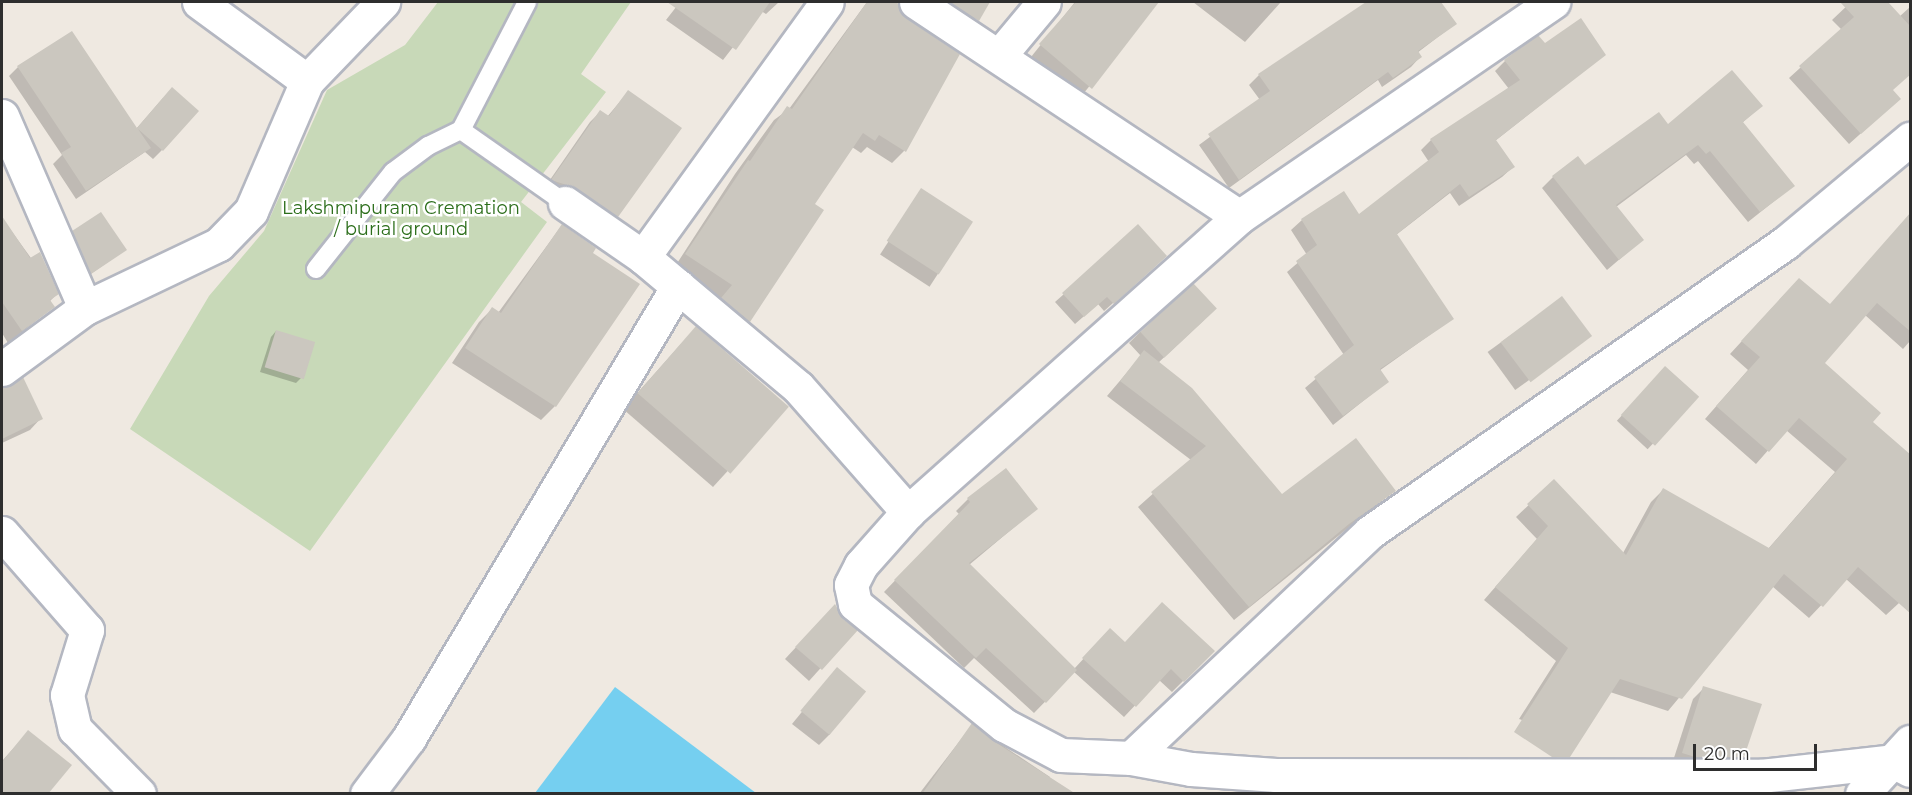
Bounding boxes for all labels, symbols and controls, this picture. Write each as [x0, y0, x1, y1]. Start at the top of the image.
park label: Lakshmipuram Cremation / burial ground [282, 198, 520, 240]
scale bar [1696, 732, 1820, 770]
text: 20 m [1704, 743, 1750, 765]

